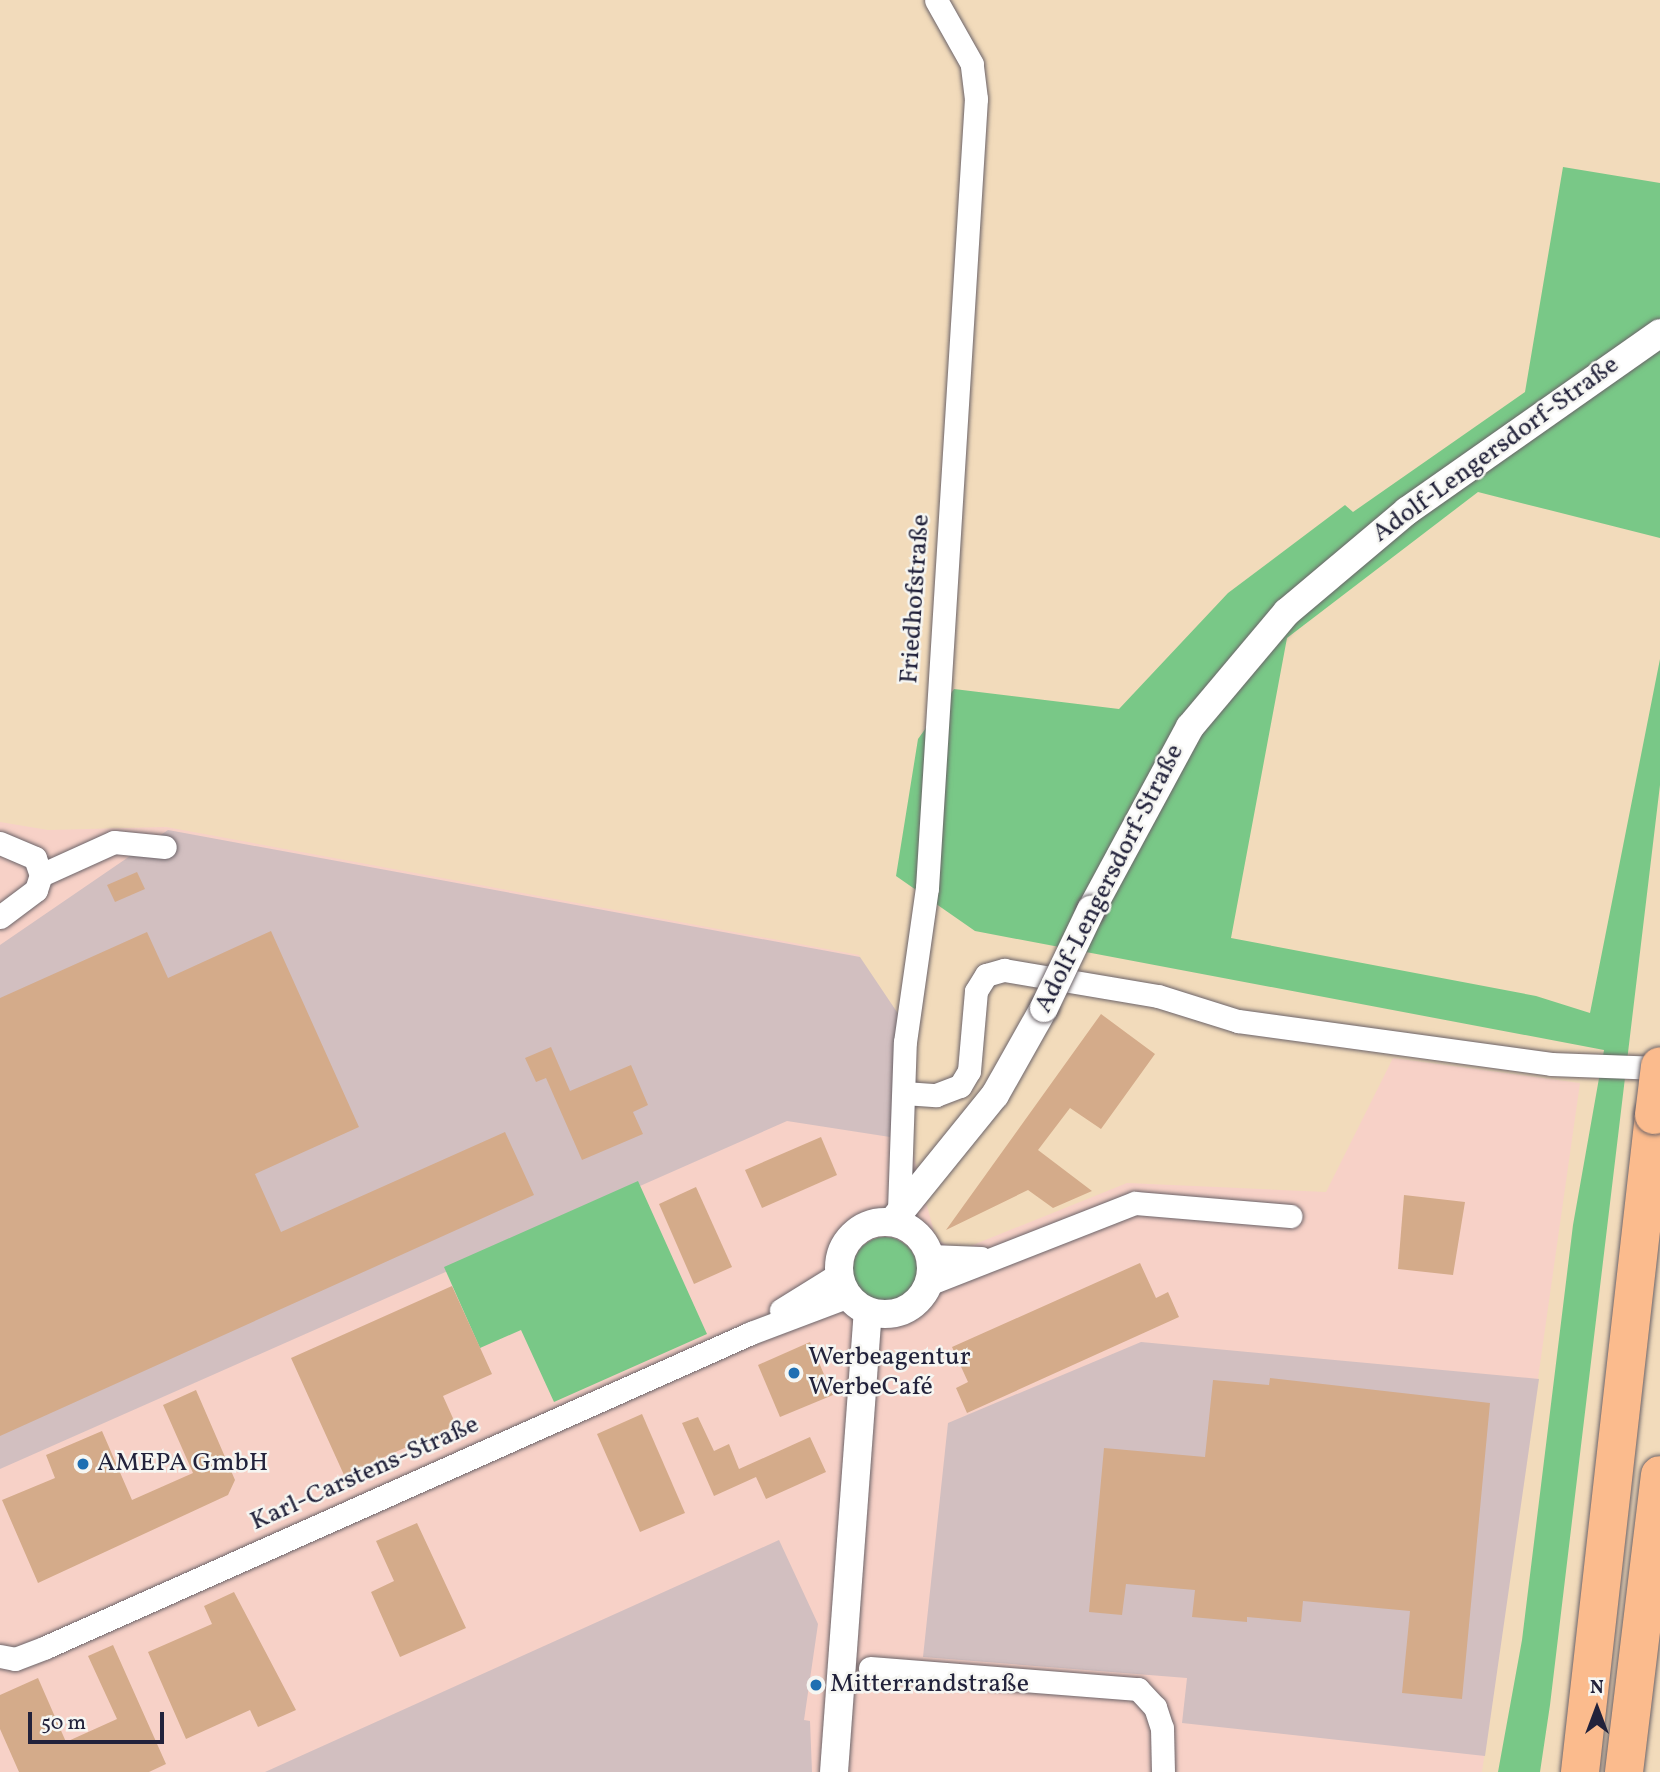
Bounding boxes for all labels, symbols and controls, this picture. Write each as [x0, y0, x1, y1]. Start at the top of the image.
street label: Adolf-Lengersdorf-Straße [1367, 350, 1625, 550]
street label: Friedhofstraße [895, 513, 937, 685]
street label: Adolf-Lengersdorf-Straße [1029, 740, 1191, 1018]
place label: Werbeagentur WerbeCafé [808, 1342, 971, 1404]
marker: Werbeagentur WerbeCafé [786, 1365, 802, 1381]
street label: Karl-Carstens-Straße [246, 1410, 484, 1538]
place label: AMEPA GmbH [97, 1448, 268, 1480]
marker: AMEPA GmbH [75, 1456, 91, 1472]
place label: Mitterrandstraße [830, 1669, 1029, 1701]
north arrow [1562, 1674, 1632, 1744]
text: N [1590, 1675, 1604, 1701]
marker: Mitterrandstraße [808, 1677, 824, 1693]
scale bar [32, 1698, 168, 1742]
text: 50 m [41, 1709, 86, 1738]

